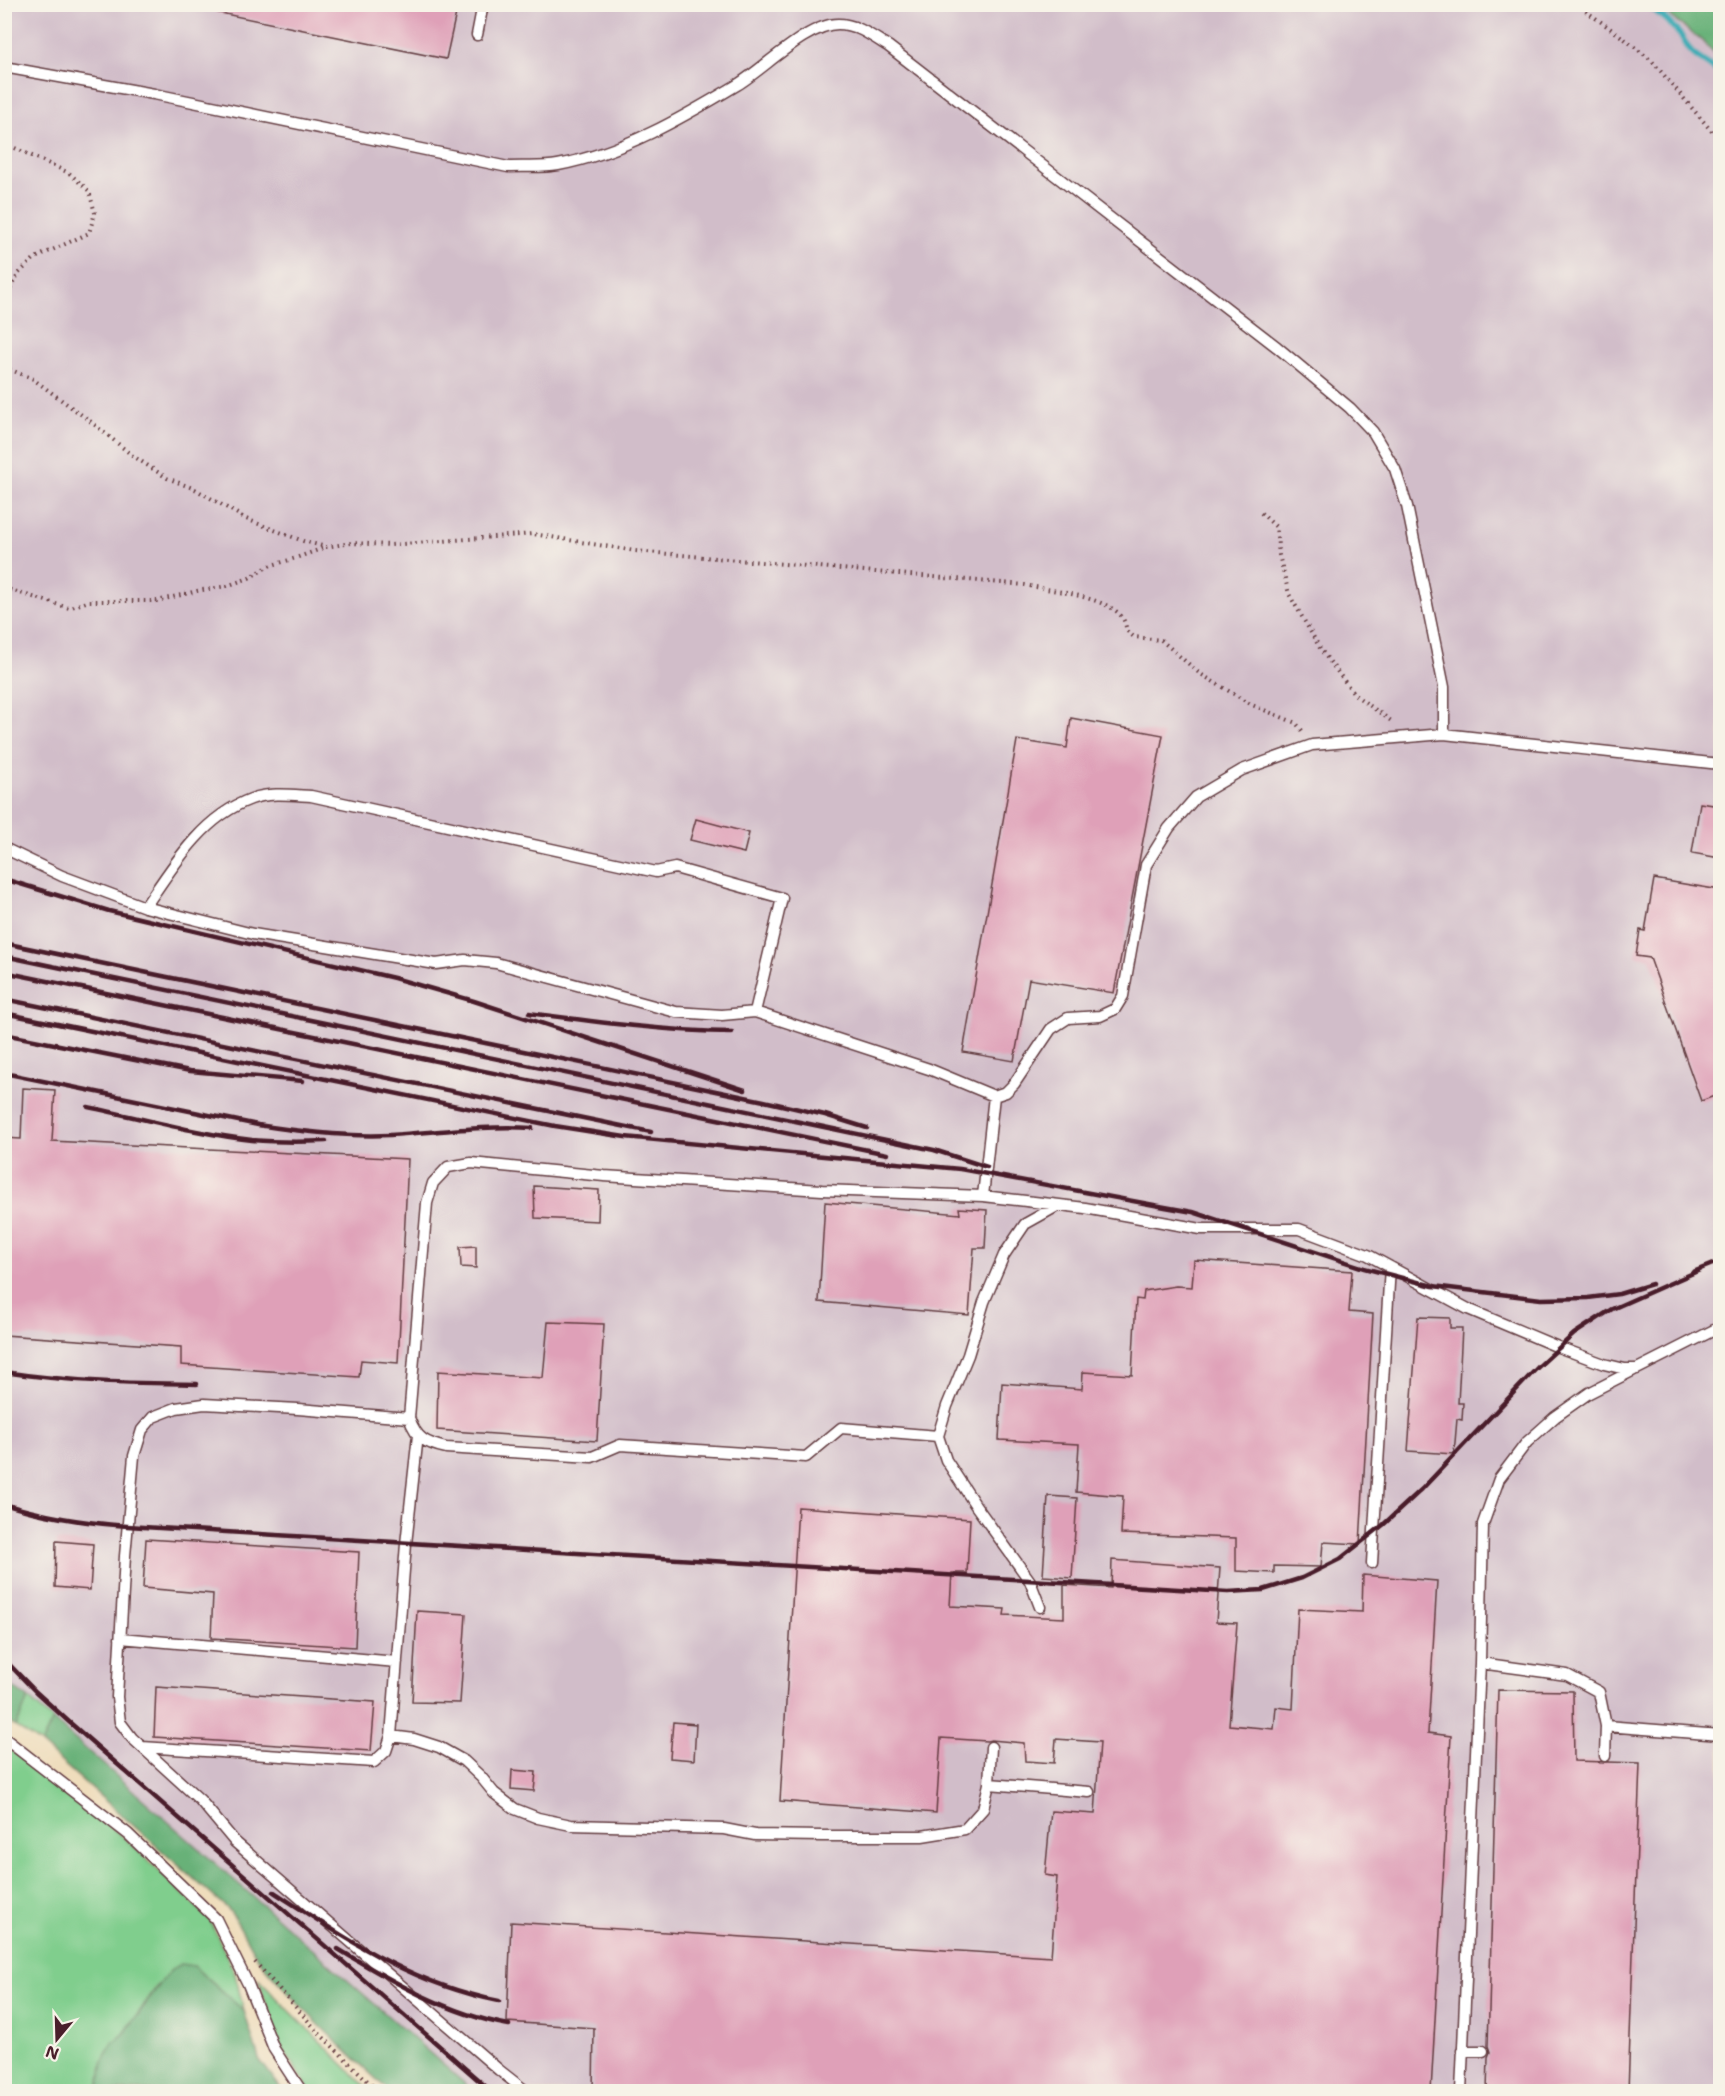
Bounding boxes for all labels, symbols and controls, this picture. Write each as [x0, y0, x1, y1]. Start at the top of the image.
north arrow [27, 2009, 87, 2069]
text: N [43, 2041, 62, 2065]

